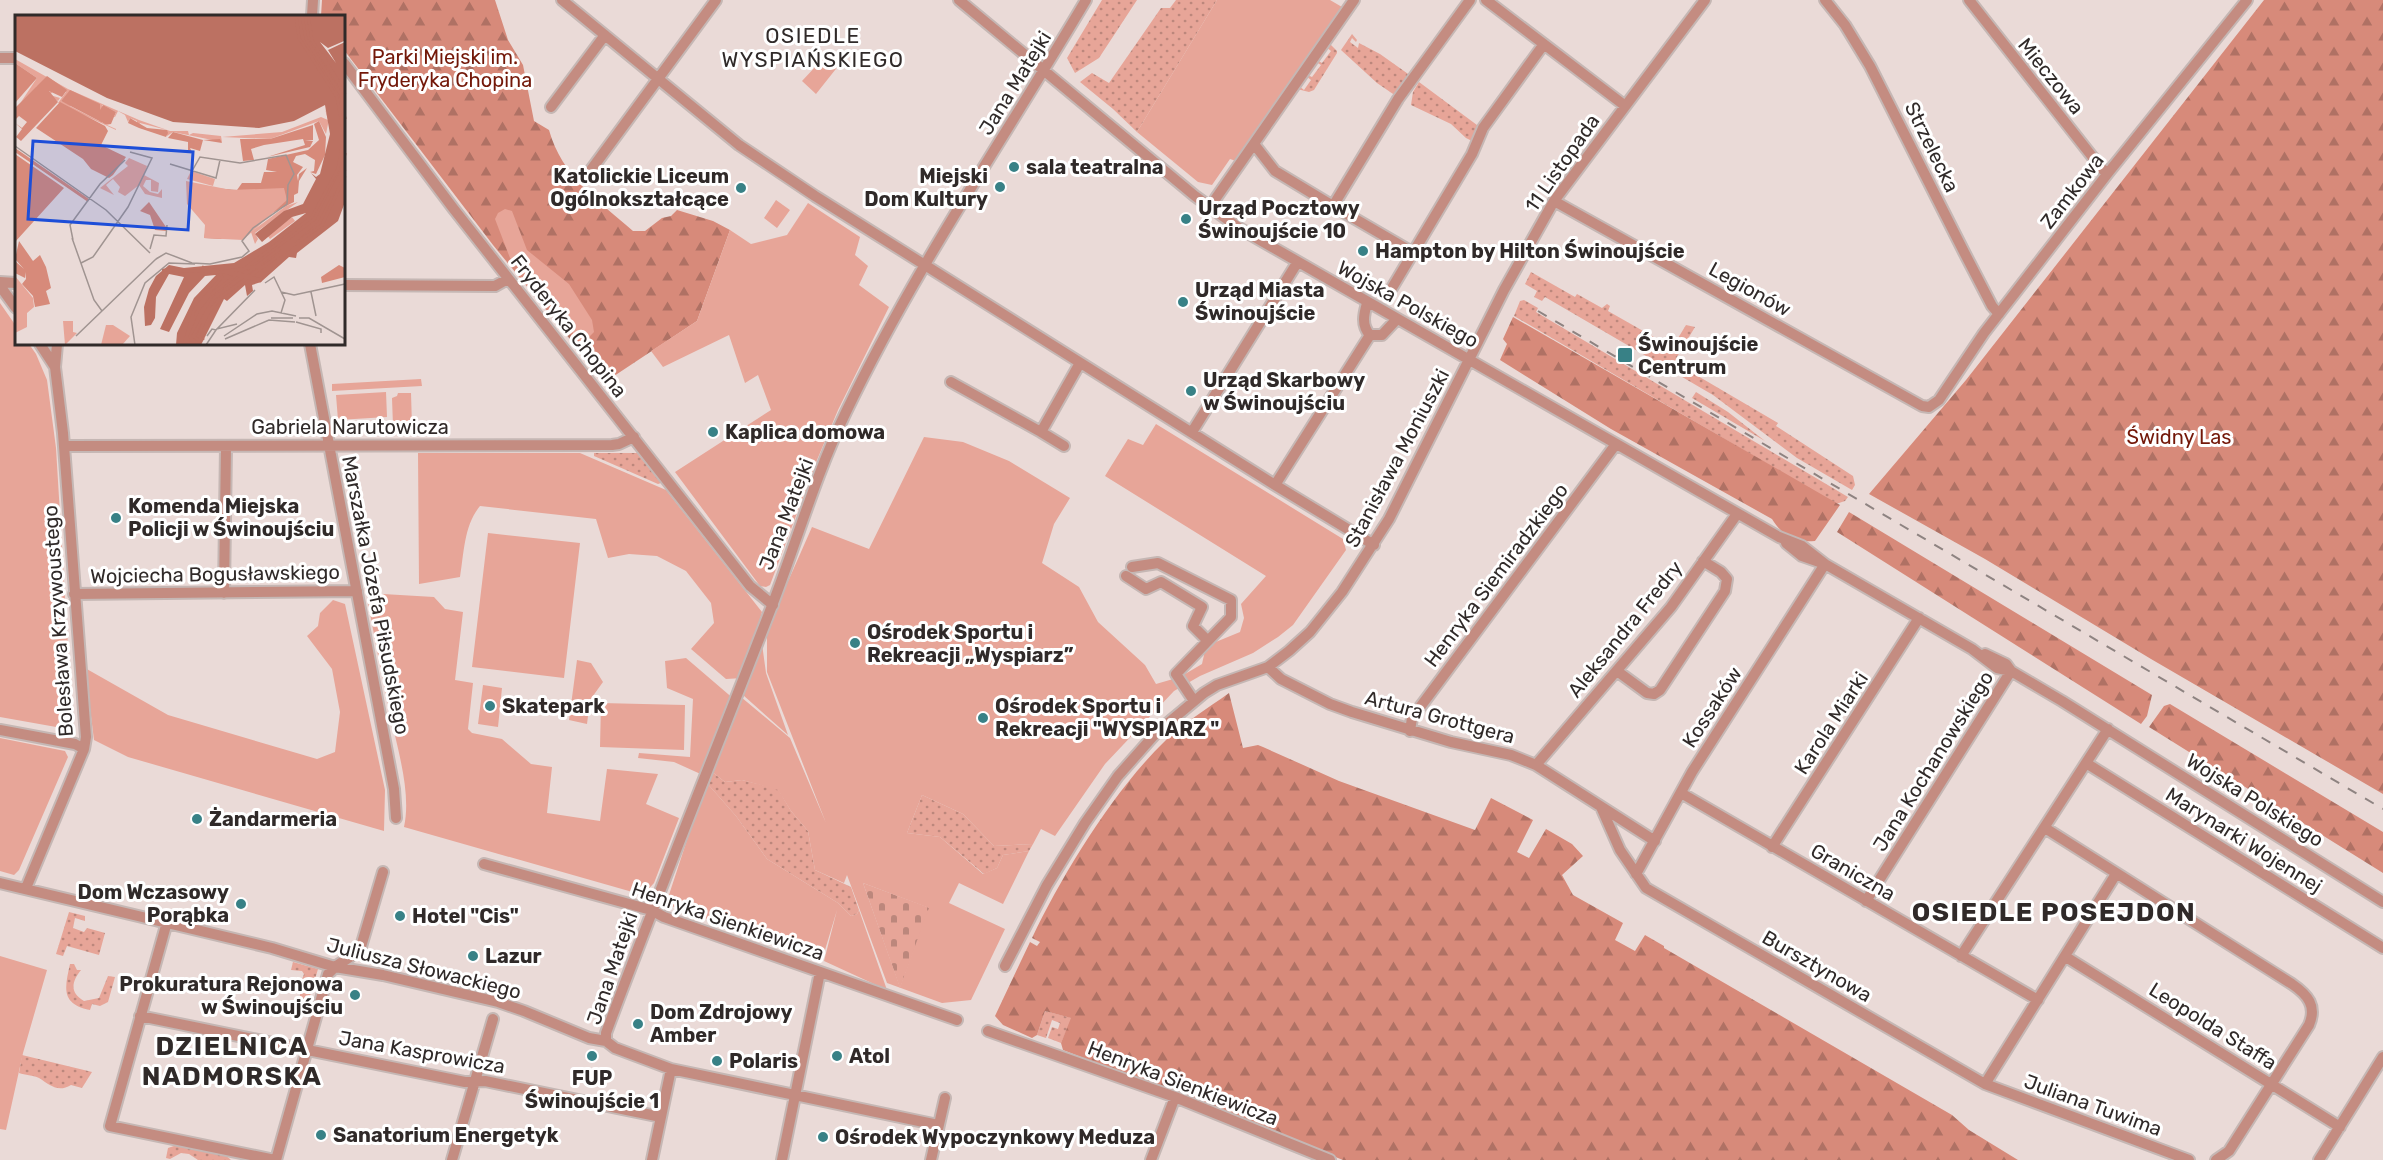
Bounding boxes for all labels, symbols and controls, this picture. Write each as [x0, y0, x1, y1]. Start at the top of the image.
inset map [15, 15, 345, 345]
district label: OSIEDLE WYSPIAŃSKIEGO [722, 23, 904, 72]
street label: Jana Matejki [974, 27, 1056, 139]
street label: Mieczowa [2013, 33, 2089, 119]
park label: Parki Miejski im. Fryderyka Chopina [358, 45, 532, 92]
street label: Strzelecka [1900, 98, 1964, 196]
street label: 11 Listopada [1520, 110, 1604, 216]
street label: Zamkowa [2035, 149, 2109, 233]
place label: sala teatralna [1026, 155, 1164, 179]
marker: sala teatralna [1007, 160, 1021, 174]
place label: Katolickie Liceum Ogólnokształcące [550, 164, 729, 211]
place label: Miejski Dom Kultury [864, 164, 988, 211]
marker: Miejski Dom Kultury [993, 180, 1007, 194]
marker: Katolickie Liceum Ogólnokształcące [734, 181, 748, 195]
place label: Urząd Pocztowy Świnoujście 10 [1198, 196, 1360, 243]
marker: Urząd Pocztowy Świnoujście 10 [1179, 212, 1193, 226]
place label: Hampton by Hilton Świnoujście [1375, 239, 1685, 263]
marker: Hampton by Hilton Świnoujście [1356, 244, 1370, 258]
street label: Fryderyka Chopina [506, 250, 632, 402]
street label: Wojska Polskiego [1333, 255, 1483, 353]
street label: Legionów [1705, 257, 1795, 321]
place label: Urząd Miasta Świnoujście [1195, 278, 1325, 325]
marker: Urząd Miasta Świnoujście [1176, 295, 1190, 309]
place label: Świnoujście Centrum [1638, 332, 1759, 379]
marker: Świnoujście Centrum [1616, 346, 1634, 364]
street label: Stanisława Moniuszki [1340, 365, 1454, 551]
place label: Urząd Skarbowy w Świnoujściu [1203, 368, 1365, 415]
marker: Urząd Skarbowy w Świnoujściu [1184, 384, 1198, 398]
street label: Gabriela Narutowicza [251, 415, 449, 439]
place label: Kaplica domowa [725, 420, 885, 444]
marker: Kaplica domowa [706, 425, 720, 439]
park label: Świdny Las [2127, 425, 2231, 449]
street label: Marszałka Józefa Piłsudskiego [337, 454, 415, 736]
street label: Jana Matejki [754, 455, 818, 573]
street label: Henryka Siemiradzkiego [1419, 478, 1573, 672]
place label: Komenda Miejska Policji w Świnoujściu [128, 494, 334, 541]
street label: Bolesława Krzywoustego [38, 504, 78, 738]
marker: Komenda Miejska Policji w Świnoujściu [109, 511, 123, 525]
street label: Aleksandra Fredry [1563, 556, 1687, 702]
street label: Wojciecha Bogusławskiego [90, 560, 340, 588]
place label: Ośrodek Sportu i Rekreacji „Wyspiarz” [867, 620, 1074, 667]
marker: Ośrodek Sportu i Rekreacji „Wyspiarz” [848, 636, 862, 650]
street label: Kossaków [1677, 662, 1747, 752]
street label: Jana Kochanowskiego [1868, 666, 1998, 856]
street label: Karola Miarki [1789, 667, 1873, 779]
street label: Artura Grottgera [1363, 685, 1517, 749]
place label: Skatepark [502, 694, 605, 718]
place label: Ośrodek Sportu i Rekreacji "WYSPIARZ " [995, 694, 1219, 741]
marker: Skatepark [483, 699, 497, 713]
marker: Ośrodek Sportu i Rekreacji "WYSPIARZ " [976, 711, 990, 725]
street label: Wojska Polskiego [2182, 748, 2328, 852]
street label: Marynarki Wojennej [2161, 782, 2327, 898]
place label: Żandarmeria [209, 807, 337, 831]
marker: Żandarmeria [190, 812, 204, 826]
street label: Graniczna [1807, 838, 1899, 906]
street label: Henryka Sienkiewicza [629, 877, 827, 965]
place label: Dom Wczasowy Porąbka [77, 880, 229, 927]
marker: Dom Wczasowy Porąbka [234, 897, 248, 911]
district label: OSIEDLE POSEJDON [1912, 897, 2196, 928]
place label: Hotel "Cis" [412, 904, 519, 928]
street label: Jana Matejki [581, 908, 643, 1028]
marker: Hotel "Cis" [393, 909, 407, 923]
street label: Bursztynowa [1758, 925, 1876, 1007]
street label: Juliusza Słowackiego [324, 932, 524, 1004]
place label: Lazur [485, 944, 542, 968]
marker: Lazur [466, 949, 480, 963]
place label: Prokuratura Rejonowa w Świnoujściu [119, 972, 343, 1019]
street label: Leopolda Staffa [2145, 977, 2281, 1075]
marker: Prokuratura Rejonowa w Świnoujściu [348, 988, 362, 1002]
place label: Dom Zdrojowy Amber [650, 1000, 793, 1047]
marker: Dom Zdrojowy Amber [631, 1017, 645, 1031]
street label: Jana Kasprowicza [337, 1026, 507, 1078]
district label: DZIELNICA NADMORSKA [142, 1031, 322, 1092]
street label: Henryka Sienkiewicza [1084, 1036, 1282, 1130]
place label: Atol [849, 1044, 890, 1068]
marker: FUP Świnoujście 1 [585, 1049, 599, 1063]
place label: Polaris [729, 1049, 798, 1073]
marker: Atol [830, 1049, 844, 1063]
marker: Polaris [710, 1054, 724, 1068]
place label: FUP Świnoujście 1 [525, 1066, 659, 1113]
street label: Juliana Tuwima [2021, 1069, 2165, 1141]
place label: Sanatorium Energetyk [333, 1123, 559, 1147]
place label: Ośrodek Wypoczynkowy Meduza [835, 1125, 1155, 1149]
marker: Sanatorium Energetyk [314, 1128, 328, 1142]
marker: Ośrodek Wypoczynkowy Meduza [816, 1130, 830, 1144]

